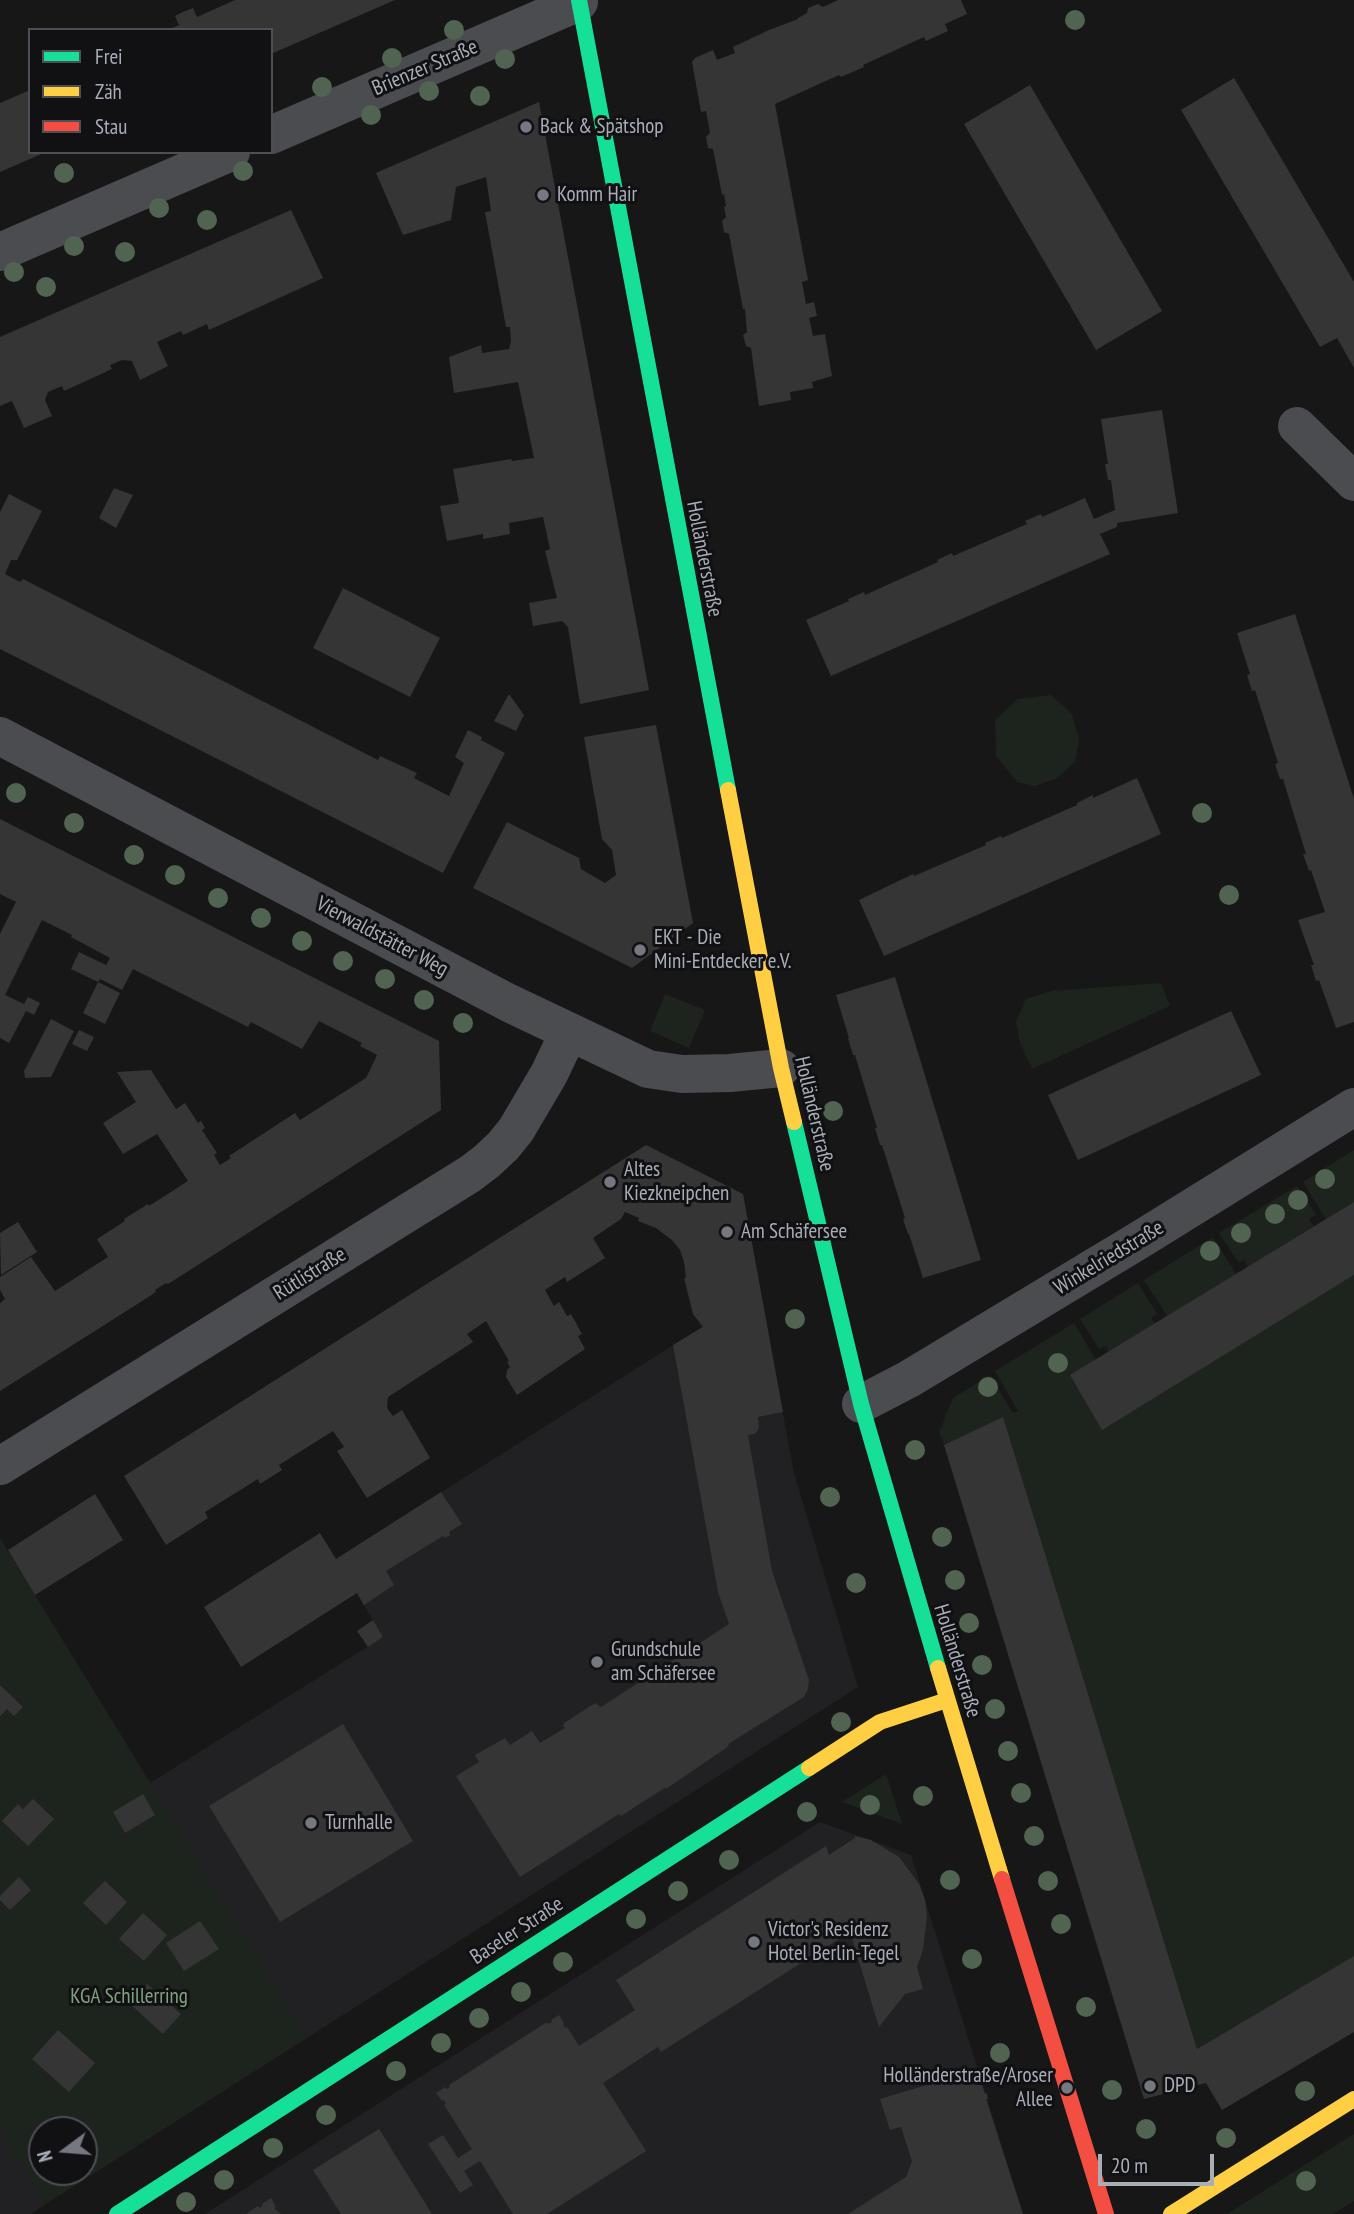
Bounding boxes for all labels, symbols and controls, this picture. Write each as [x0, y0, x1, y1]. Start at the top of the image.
legend [28, 28, 273, 154]
street label: Brienzer Straße [368, 34, 482, 102]
text: Frei [95, 43, 123, 70]
text: Zäh [95, 78, 122, 105]
text: Stau [95, 113, 127, 140]
place label: Back & Spätshop [540, 114, 663, 140]
marker: Back & Spätshop [518, 119, 534, 135]
place label: Komm Hair [557, 182, 637, 208]
marker: Komm Hair [535, 187, 551, 203]
street label: Holländerstraße [680, 499, 728, 619]
street label: Vierwaldstätter Weg [312, 892, 452, 982]
place label: EKT - Die Mini-Entdecker e.V. [654, 925, 792, 975]
marker: EKT - Die Mini-Entdecker e.V. [632, 942, 648, 958]
street label: Holländerstraße [789, 1054, 839, 1174]
place label: Altes Kiezkneipchen [624, 1157, 729, 1207]
marker: Altes Kiezkneipchen [602, 1174, 618, 1190]
street label: Winkelriedstraße [1050, 1215, 1168, 1301]
place label: Am Schäfersee [741, 1219, 847, 1245]
marker: Am Schäfersee [719, 1224, 735, 1240]
street label: Rütlistraße [269, 1242, 351, 1306]
street label: Holländerstraße [928, 1601, 986, 1721]
place label: Grundschule am Schäfersee [611, 1637, 716, 1687]
marker: Grundschule am Schäfersee [589, 1654, 605, 1670]
place label: Turnhalle [325, 1810, 393, 1836]
marker: Turnhalle [303, 1815, 319, 1831]
street label: Baseler Straße [466, 1892, 568, 1970]
place label: Victor's Residenz Hotel Berlin-Tegel [768, 1917, 899, 1967]
marker: Victor's Residenz Hotel Berlin-Tegel [746, 1934, 762, 1950]
park label: KGA Schillerring [70, 1984, 188, 2010]
place label: Holländerstraße/Aroser Allee [883, 2063, 1053, 2113]
place label: DPD [1164, 2073, 1196, 2099]
marker: DPD [1142, 2078, 1158, 2094]
marker: Holländerstraße/Aroser Allee [1059, 2080, 1075, 2096]
north arrow [28, 2116, 98, 2186]
scale bar [1102, 2140, 1218, 2184]
text: N [32, 2148, 58, 2164]
text: 20 m [1111, 2152, 1148, 2179]

